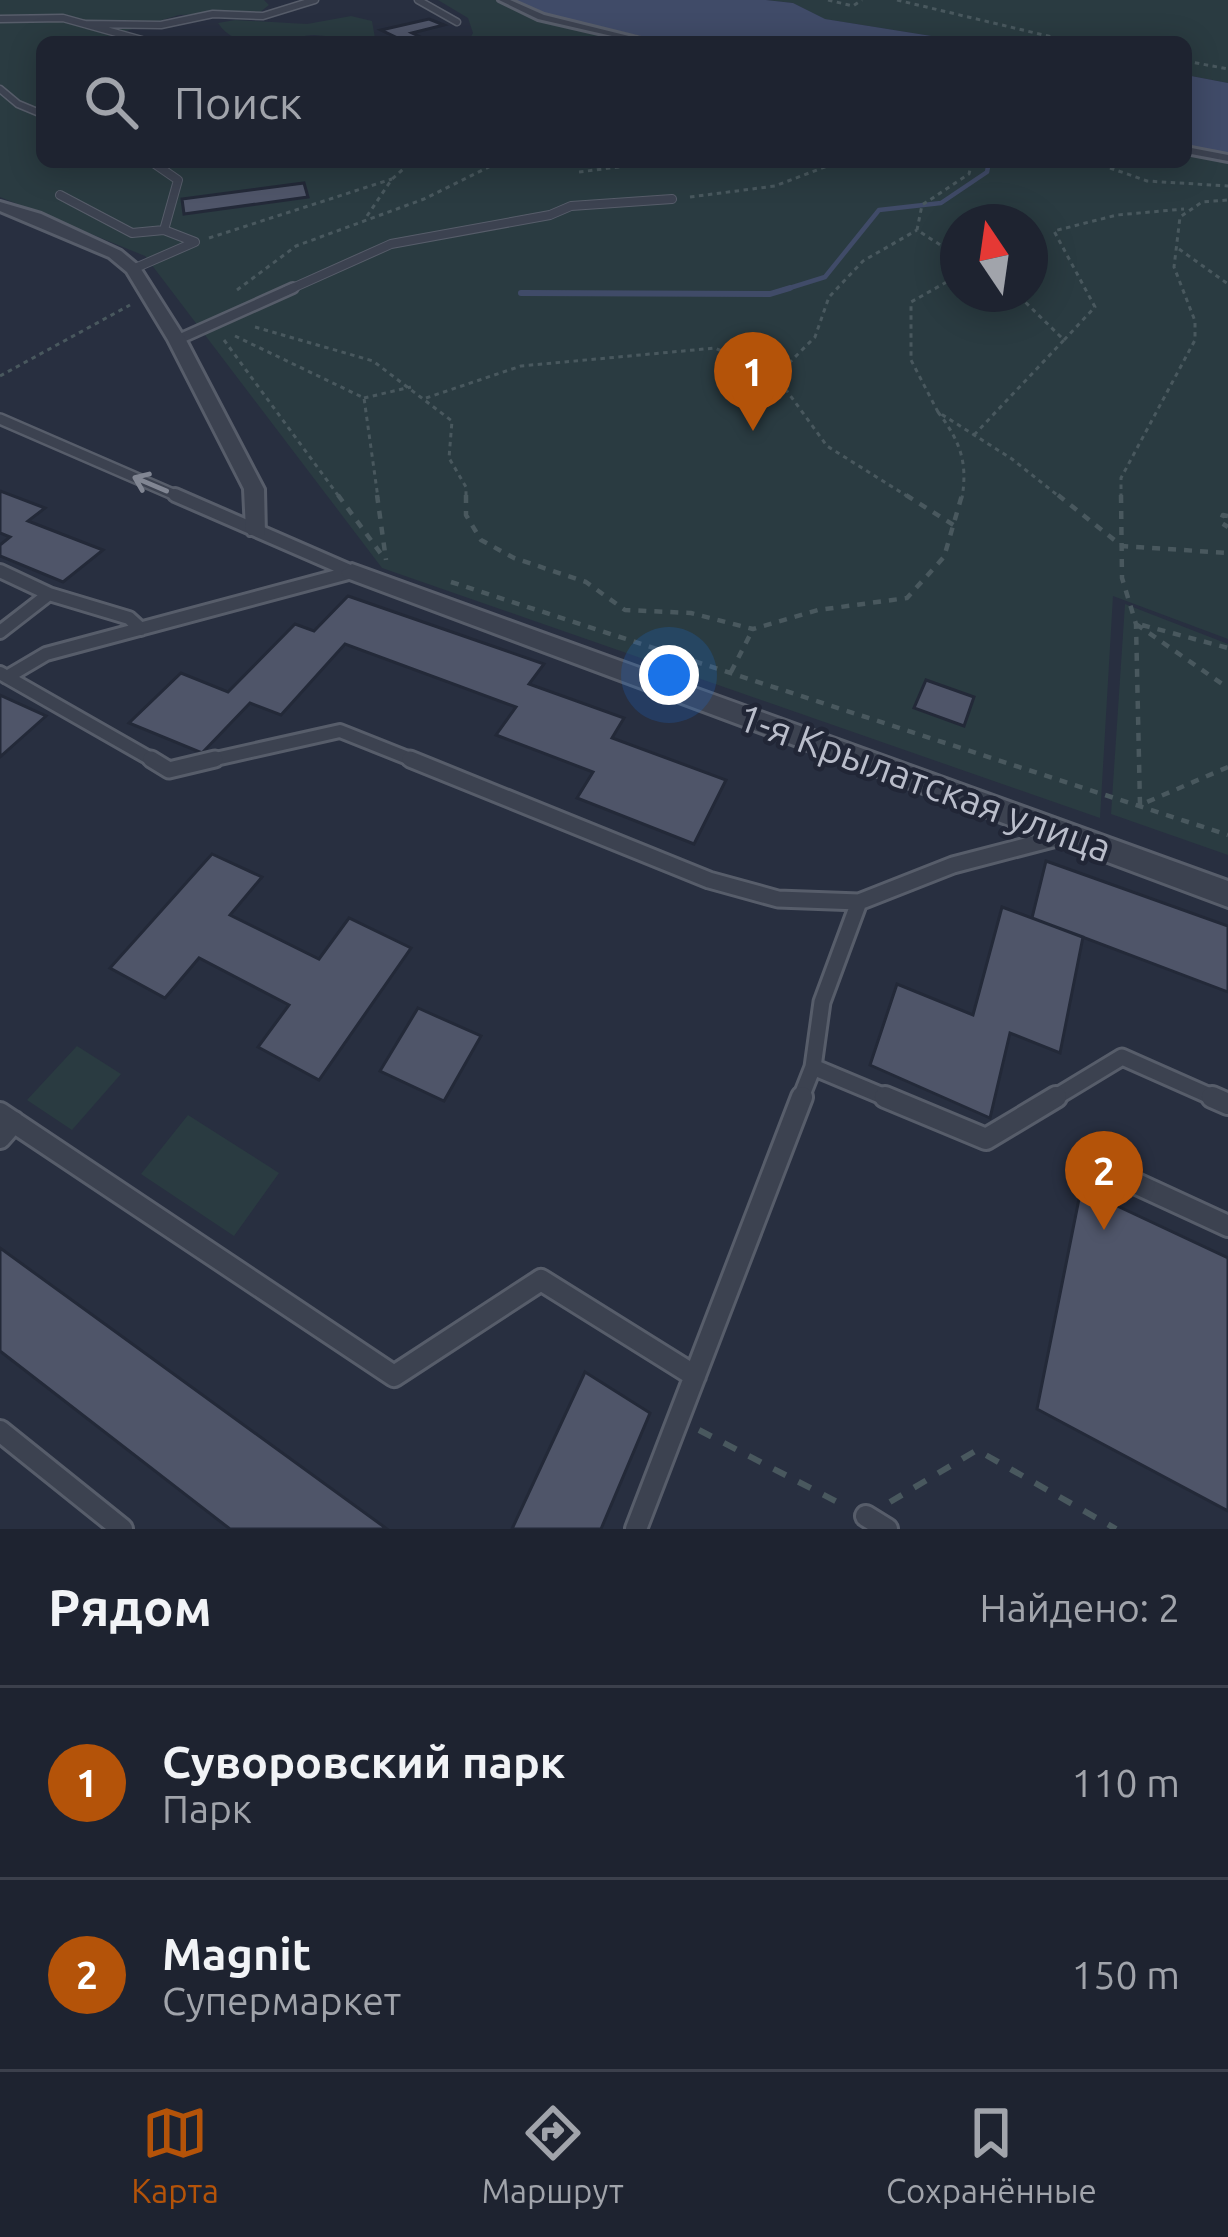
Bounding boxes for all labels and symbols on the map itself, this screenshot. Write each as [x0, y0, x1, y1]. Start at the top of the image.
north arrow [940, 204, 1048, 312]
pin: 1 [714, 332, 792, 431]
one-way arrow [133, 471, 169, 493]
your location [639, 645, 699, 705]
street label: 1-я Крылатская улица [733, 694, 1117, 870]
pin: 2 [1065, 1131, 1143, 1230]

